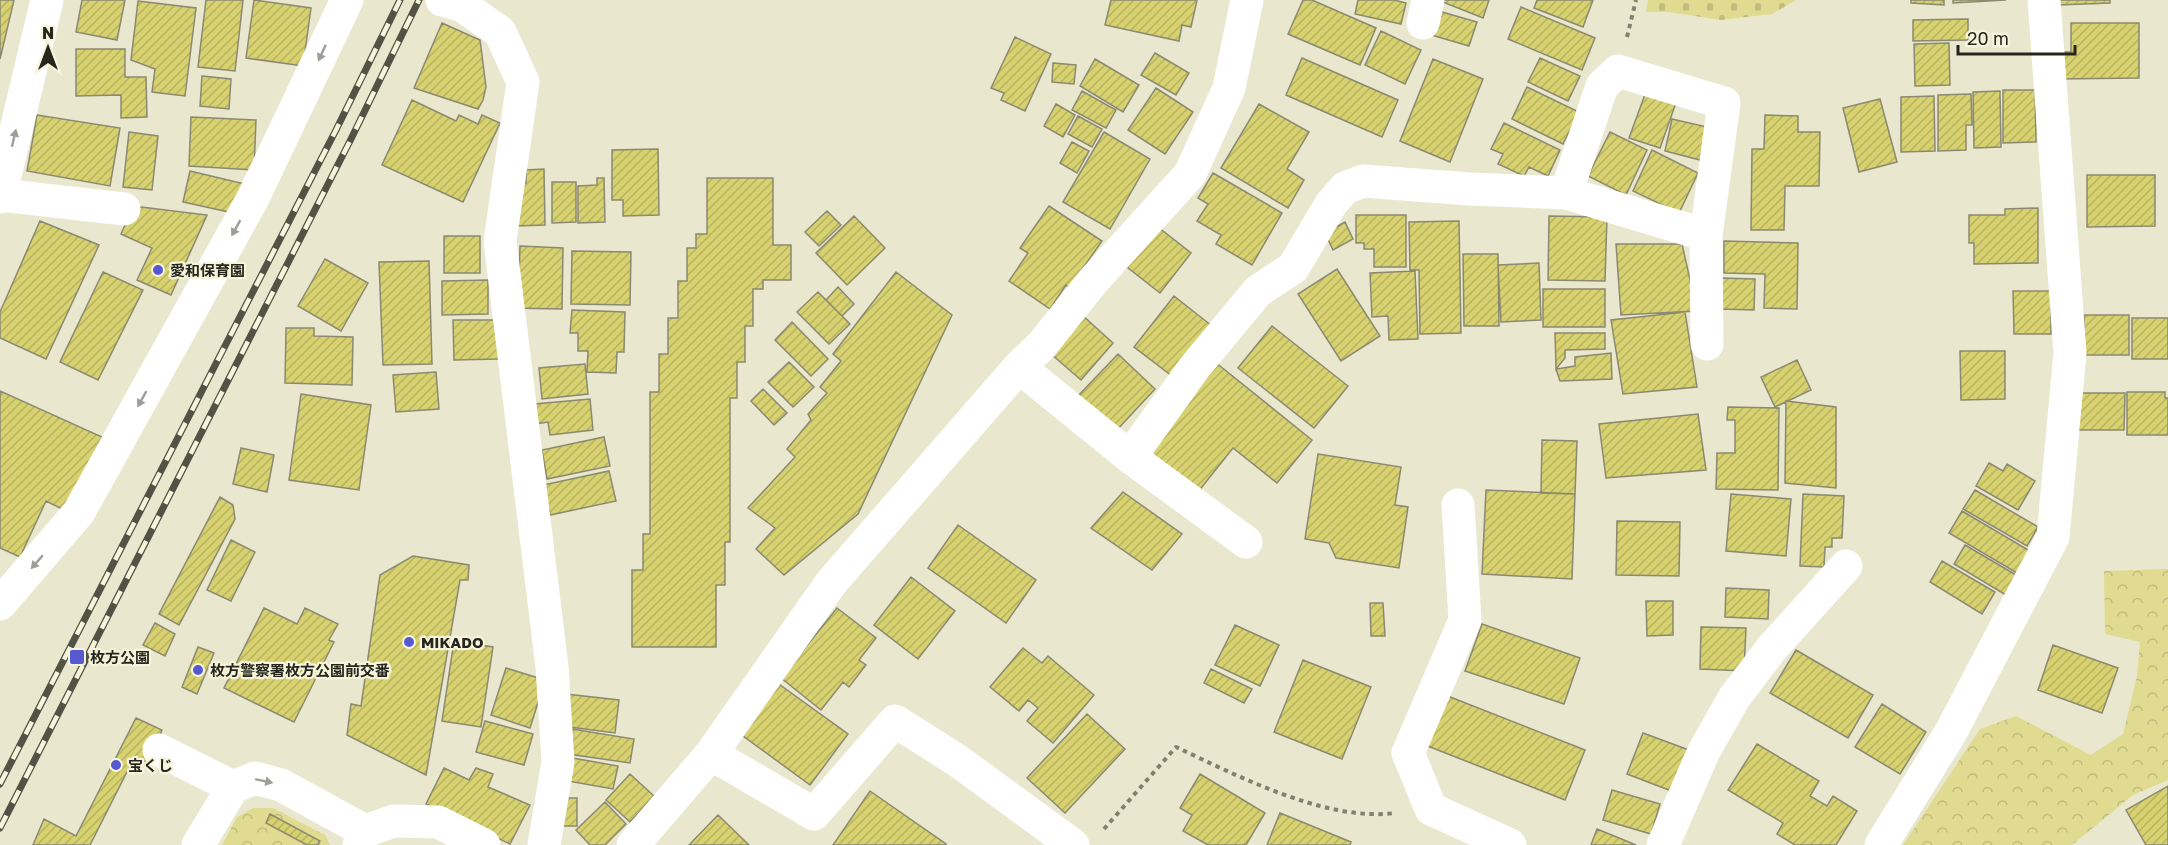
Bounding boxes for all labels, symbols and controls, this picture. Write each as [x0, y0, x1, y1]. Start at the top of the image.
north arrow [18, 18, 78, 78]
scale bar [1958, 18, 2075, 56]
text: N [42, 23, 54, 43]
text: 20 m [1967, 27, 2009, 49]
one-way arrow [317, 44, 326, 61]
one-way arrow [10, 129, 20, 148]
one-way arrow [231, 220, 241, 237]
place label: 愛和保育園 [170, 261, 245, 279]
marker: 愛和保育園 [151, 263, 165, 277]
one-way arrow [137, 390, 147, 407]
one-way arrow [31, 554, 44, 569]
place label: MIKADO [421, 633, 483, 651]
marker: MIKADO [402, 635, 416, 649]
marker: 枚方公園 [68, 648, 86, 666]
place label: 枚方公園 [90, 648, 150, 666]
place label: 枚方警察署枚方公園前交番 [210, 661, 390, 679]
marker: 枚方警察署枚方公園前交番 [191, 663, 205, 677]
place label: 宝くじ [128, 756, 173, 774]
marker: 宝くじ [109, 758, 123, 772]
one-way arrow [255, 777, 274, 786]

